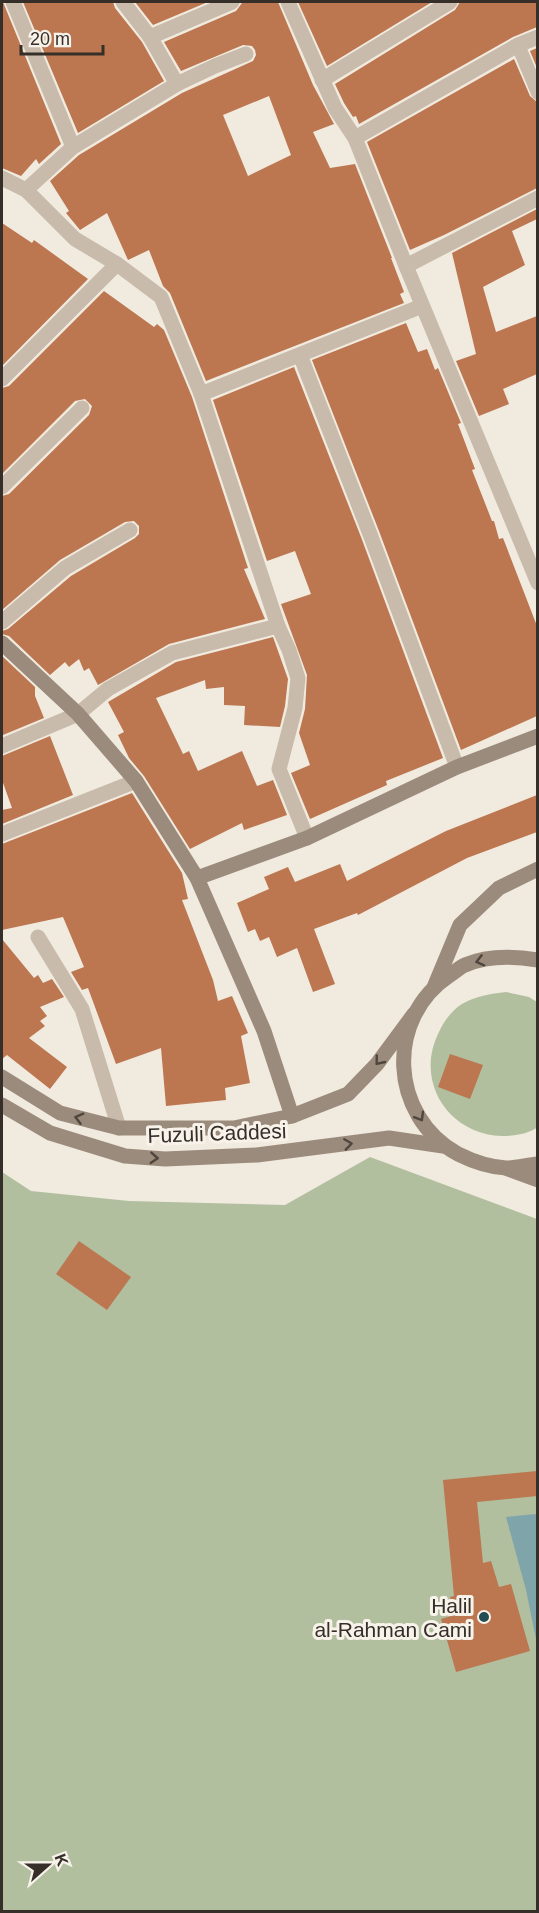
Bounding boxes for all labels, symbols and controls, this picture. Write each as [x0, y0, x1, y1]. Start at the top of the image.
scale bar [21, 18, 104, 56]
text: 20 m [30, 29, 70, 49]
one-way arrow [475, 954, 485, 967]
one-way arrow [375, 1054, 386, 1065]
one-way arrow [412, 1110, 423, 1121]
one-way arrow [74, 1113, 85, 1125]
street label: Fuzuli Caddesi [147, 1119, 287, 1147]
one-way arrow [344, 1138, 353, 1150]
one-way arrow [150, 1151, 159, 1164]
place label: Halil al-Rahman Cami [314, 1594, 472, 1641]
marker: Halil al-Rahman Cami [477, 1610, 491, 1624]
north arrow [18, 1835, 78, 1895]
text: K [52, 1851, 72, 1869]

